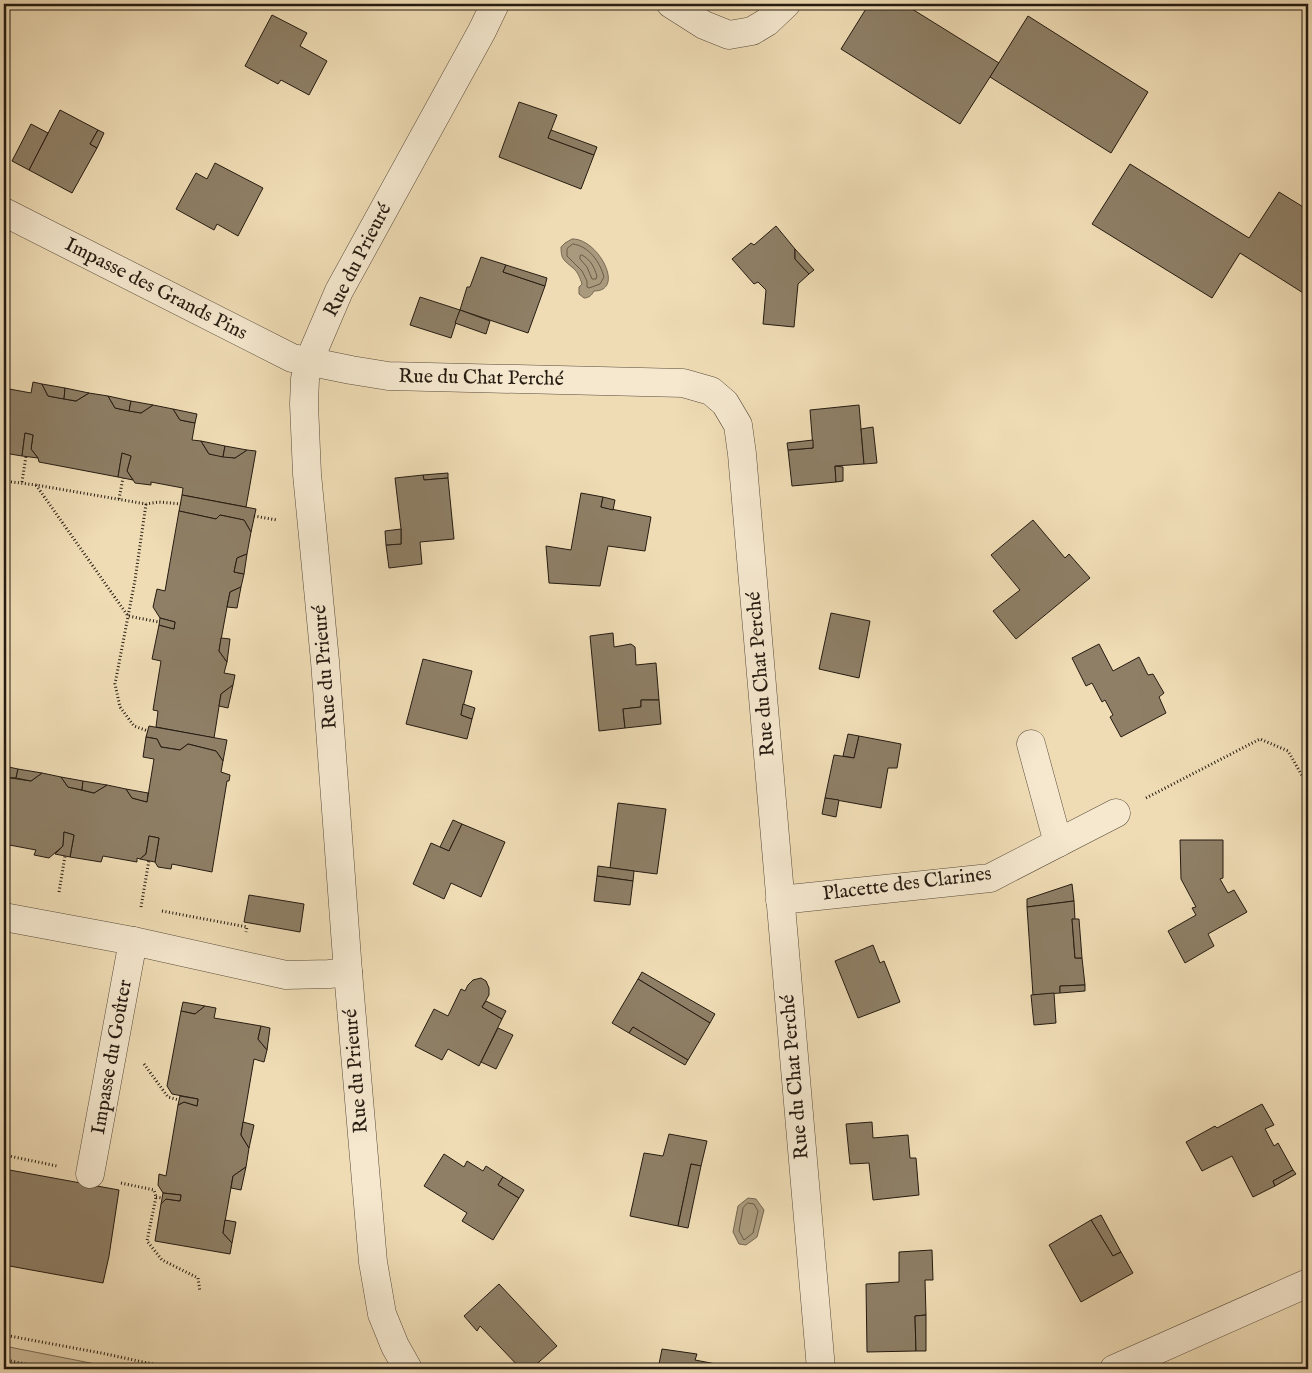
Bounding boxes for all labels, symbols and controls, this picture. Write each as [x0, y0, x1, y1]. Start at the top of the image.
street label: Rue du Prieuré [319, 199, 397, 321]
street label: Impasse des Grands Pins [61, 232, 251, 346]
street label: Rue du Chat Perché [398, 364, 564, 392]
street label: Rue du Chat Perché [741, 591, 781, 757]
street label: Rue du Prieuré [307, 604, 343, 730]
street label: Placette des Clarines [821, 861, 993, 907]
street label: Impasse du Goûter [86, 977, 138, 1136]
street label: Rue du Chat Perché [775, 994, 815, 1160]
street label: Rue du Prieuré [338, 1008, 374, 1134]

